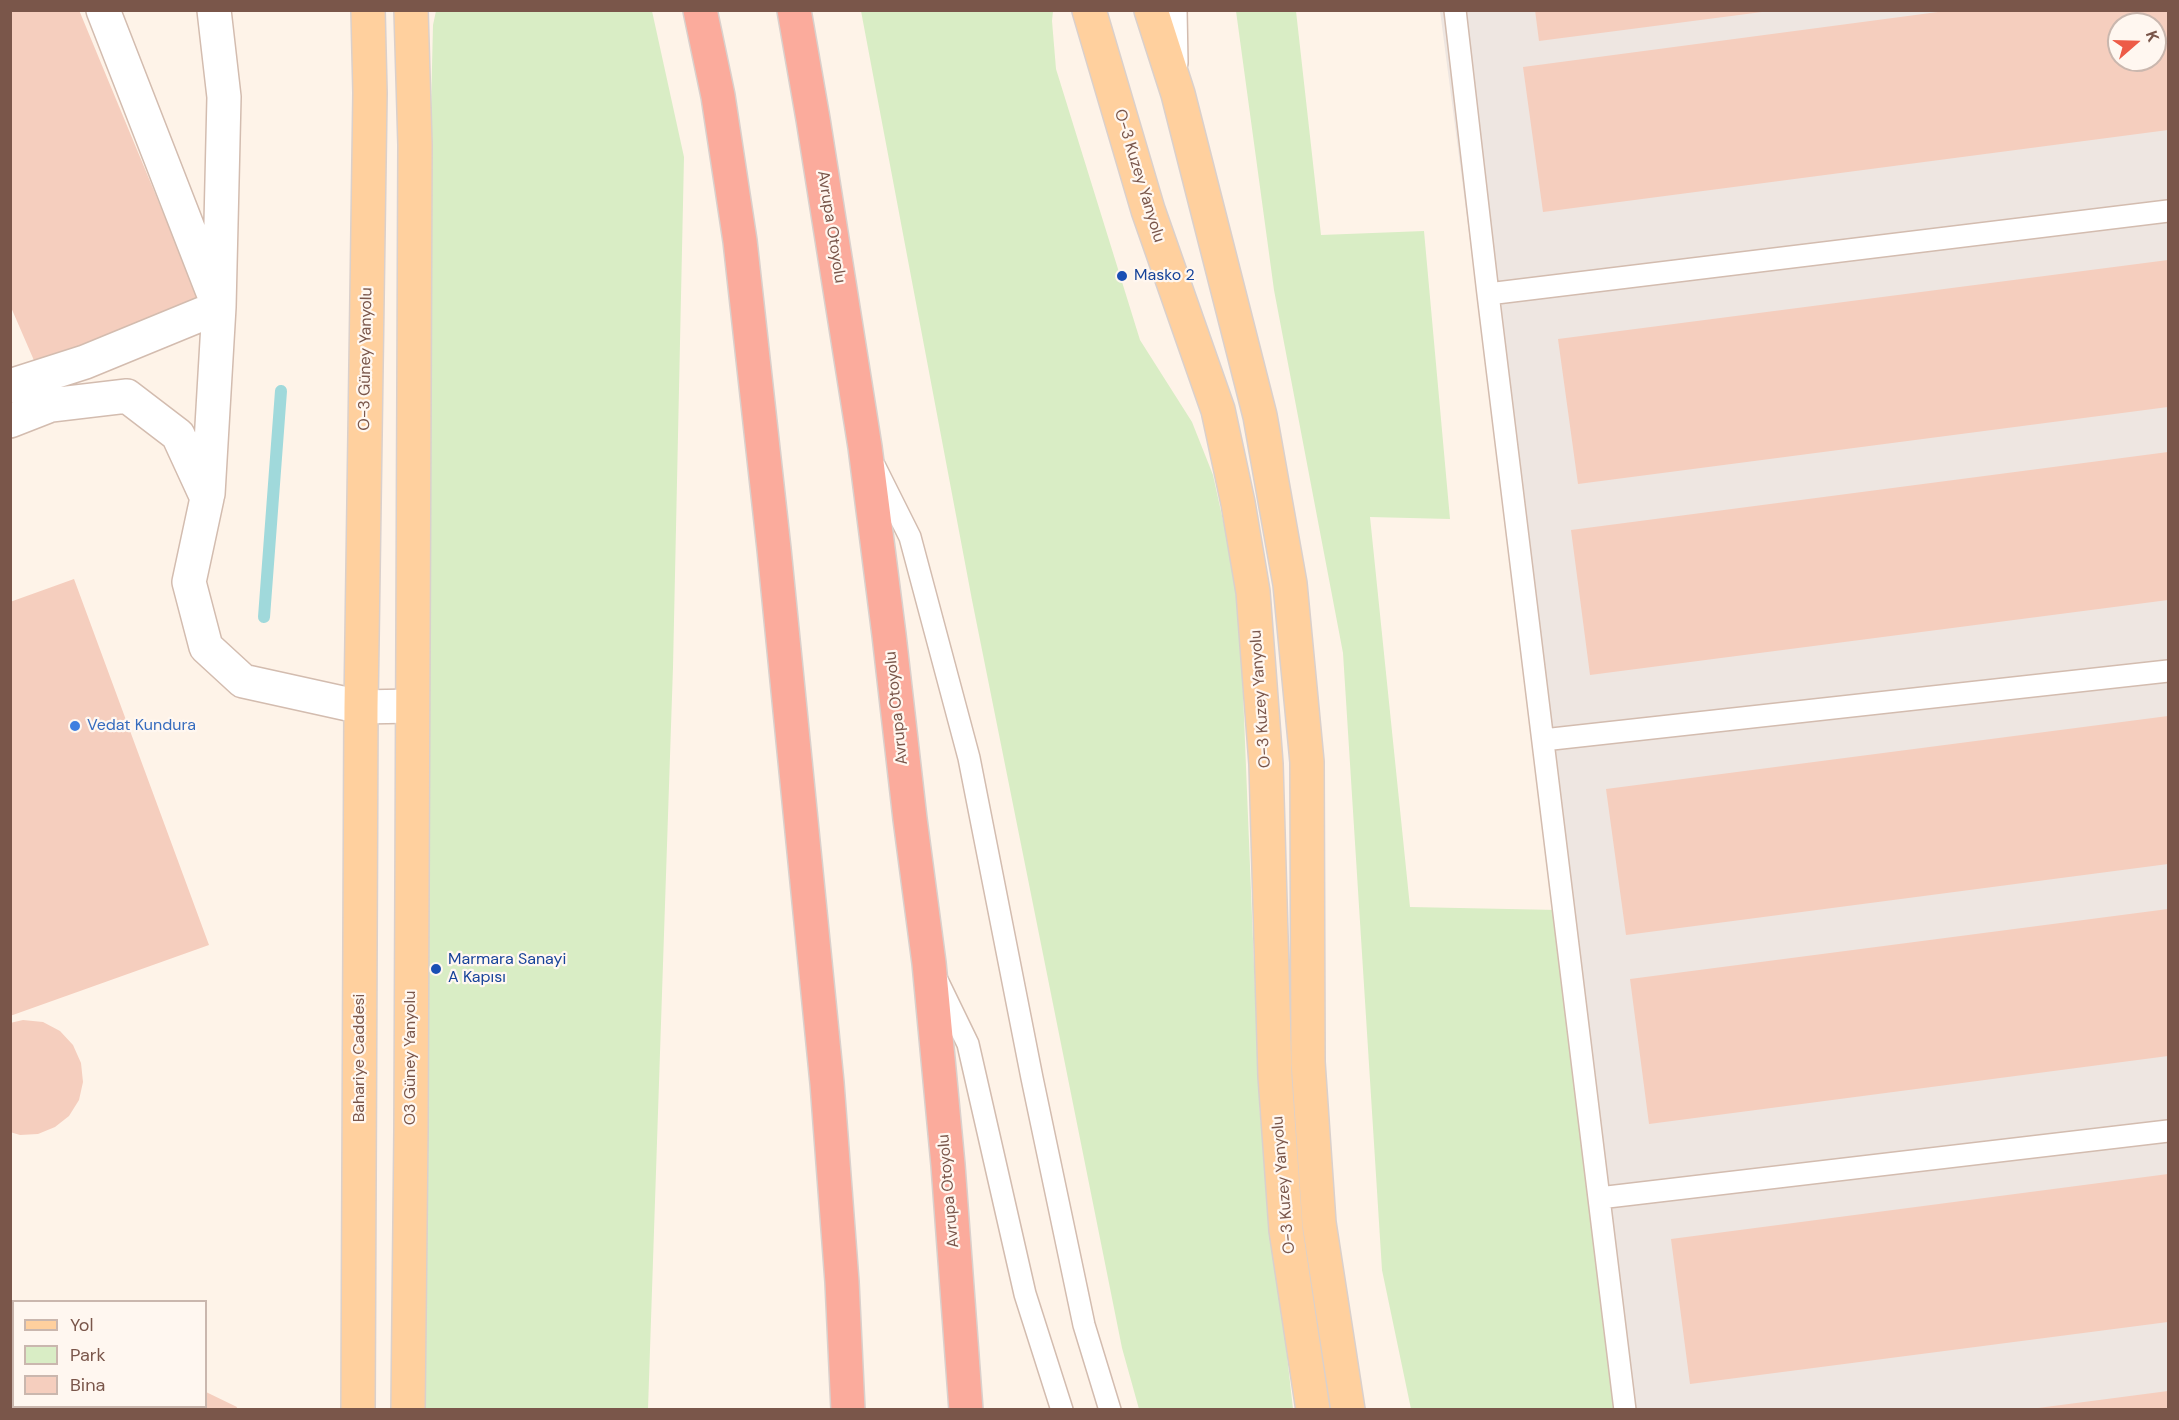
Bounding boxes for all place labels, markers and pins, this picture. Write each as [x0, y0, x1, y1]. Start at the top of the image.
place label: Masko 2 [1134, 266, 1195, 286]
marker: Masko 2 [1115, 269, 1129, 283]
place label: Vedat Kundura [87, 716, 196, 736]
marker: Vedat Kundura [68, 719, 82, 733]
place label: Marmara Sanayi A Kapısı [448, 950, 566, 988]
marker: Marmara Sanayi A Kapısı [429, 962, 443, 976]

